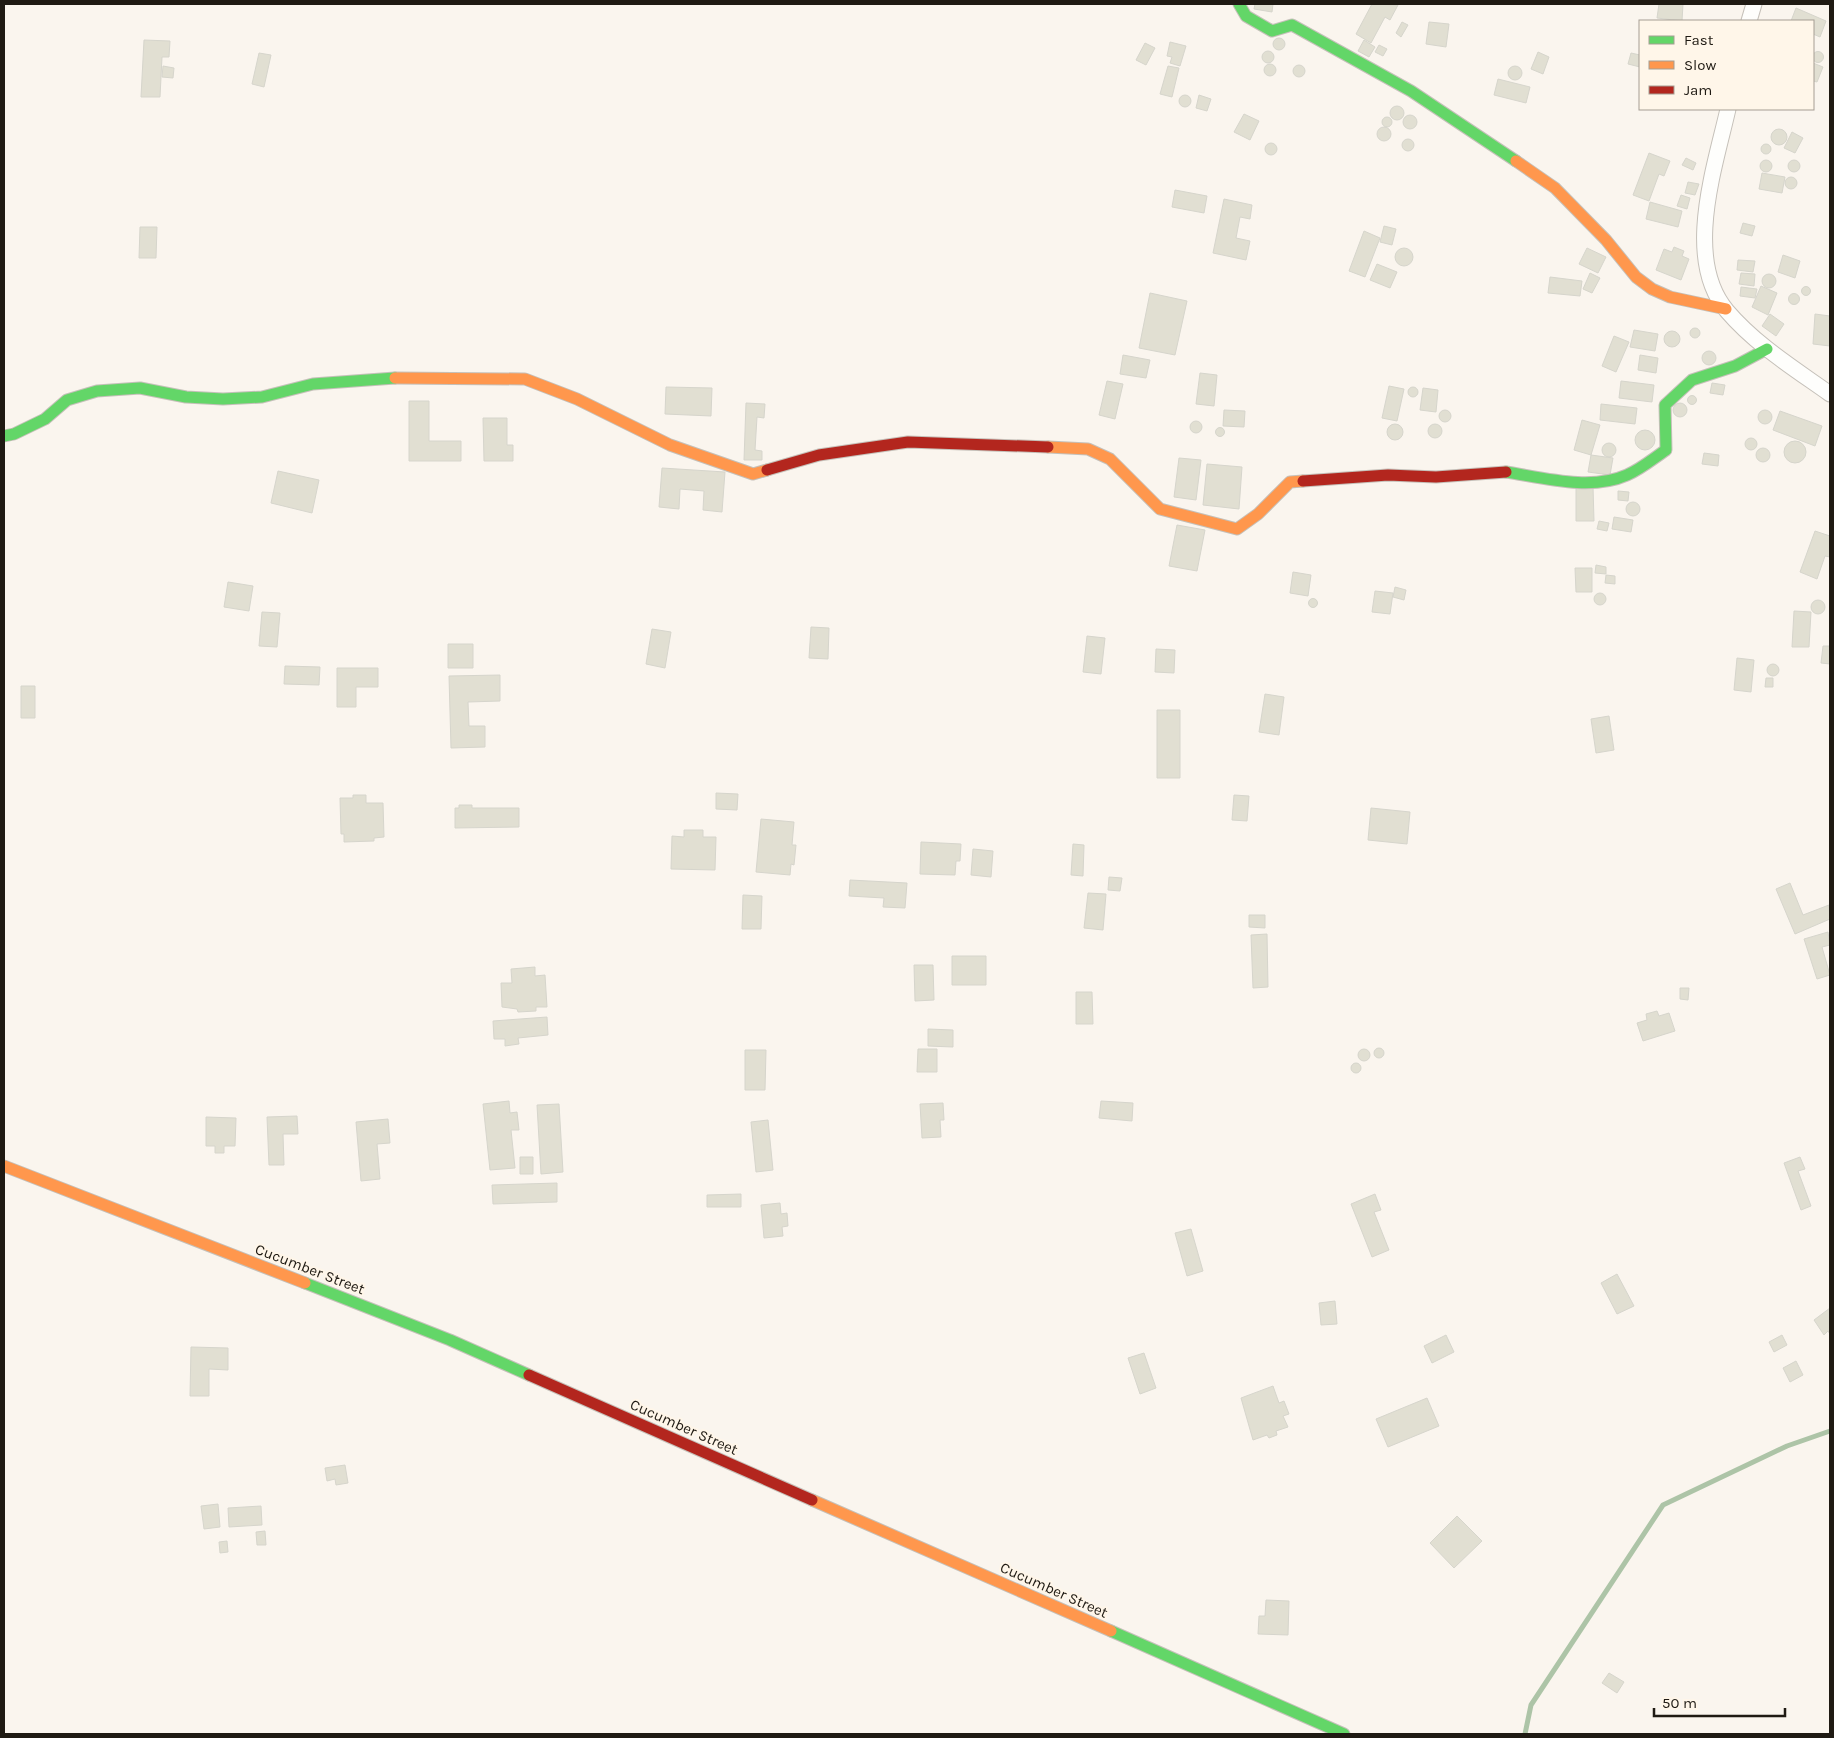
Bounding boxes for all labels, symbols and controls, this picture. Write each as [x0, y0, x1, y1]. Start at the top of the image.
legend [1639, 20, 1814, 110]
text: Fast [1684, 31, 1714, 49]
text: Slow [1684, 56, 1716, 74]
text: Jam [1684, 81, 1712, 99]
street label: Cucumber Street [253, 1240, 368, 1298]
street label: Cucumber Street [627, 1395, 741, 1459]
street label: Cucumber Street [997, 1558, 1111, 1622]
scale bar [1654, 1686, 1785, 1718]
text: 50 m [1662, 1694, 1697, 1712]

